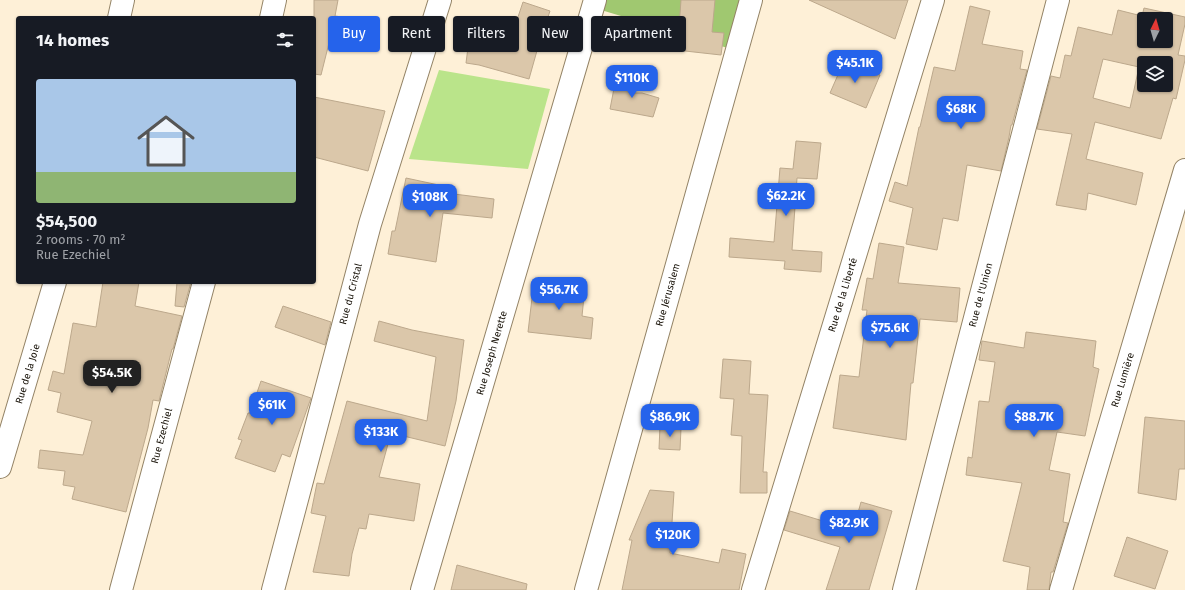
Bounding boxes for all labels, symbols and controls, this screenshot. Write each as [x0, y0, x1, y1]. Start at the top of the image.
north arrow [1137, 12, 1173, 48]
map controls [1137, 12, 1173, 92]
chip: Buy [328, 16, 380, 52]
chip: Rent [388, 16, 445, 52]
chip: Filters [453, 16, 519, 52]
chip: New [527, 16, 583, 52]
chip: Apartment [591, 16, 686, 52]
icon: filters [274, 29, 296, 51]
text: 14 homes [36, 30, 109, 51]
pin: $45.1K [822, 50, 888, 84]
text: $45.1K [836, 55, 874, 70]
button: layers [1137, 56, 1173, 92]
pin: $110K [604, 65, 660, 99]
text: $110K [615, 70, 649, 85]
pin: $68K [937, 96, 985, 130]
text: $68K [946, 101, 976, 116]
icon: home [130, 105, 202, 177]
pin: $62.2K [753, 183, 819, 217]
pin: $108K [402, 184, 458, 218]
text: $62.2K [766, 188, 806, 203]
text: $108K [412, 189, 448, 204]
text: $54,500 [36, 211, 97, 232]
text: 2 rooms · 70 m² [36, 232, 126, 247]
text: Rue Ezechiel [36, 247, 110, 262]
street label: Rue de la Liberté [826, 256, 860, 334]
street label: Rue du Cristal [337, 262, 365, 326]
street label: Rue Jérusalem [653, 262, 683, 328]
street label: Rue de l'Union [967, 262, 995, 328]
pin: $56.7K [526, 277, 592, 311]
text: $56.7K [540, 282, 578, 297]
street label: Rue Joseph Nerette [474, 309, 510, 397]
pin: $75.6K [857, 315, 923, 349]
text: $75.6K [871, 320, 909, 335]
street label: Rue de la Joie [13, 343, 43, 405]
street label: Rue Lumière [1109, 351, 1137, 409]
pin: $54.5K [79, 360, 145, 394]
text: $54.5K [92, 365, 132, 380]
pin: $61K [248, 392, 296, 426]
text: $61K [258, 397, 286, 412]
pin: $86.9K [637, 404, 703, 438]
pin: $88.7K [1001, 404, 1067, 438]
street label: Rue Ezechiel [149, 407, 175, 465]
text: $86.9K [650, 409, 690, 424]
text: $88.7K [1014, 409, 1054, 424]
pin: $133K [353, 419, 409, 453]
text: $133K [364, 424, 398, 439]
pin: $82.9K [816, 510, 882, 544]
text: $82.9K [829, 515, 869, 530]
pin: $120K [645, 522, 701, 556]
text: $120K [655, 527, 691, 542]

